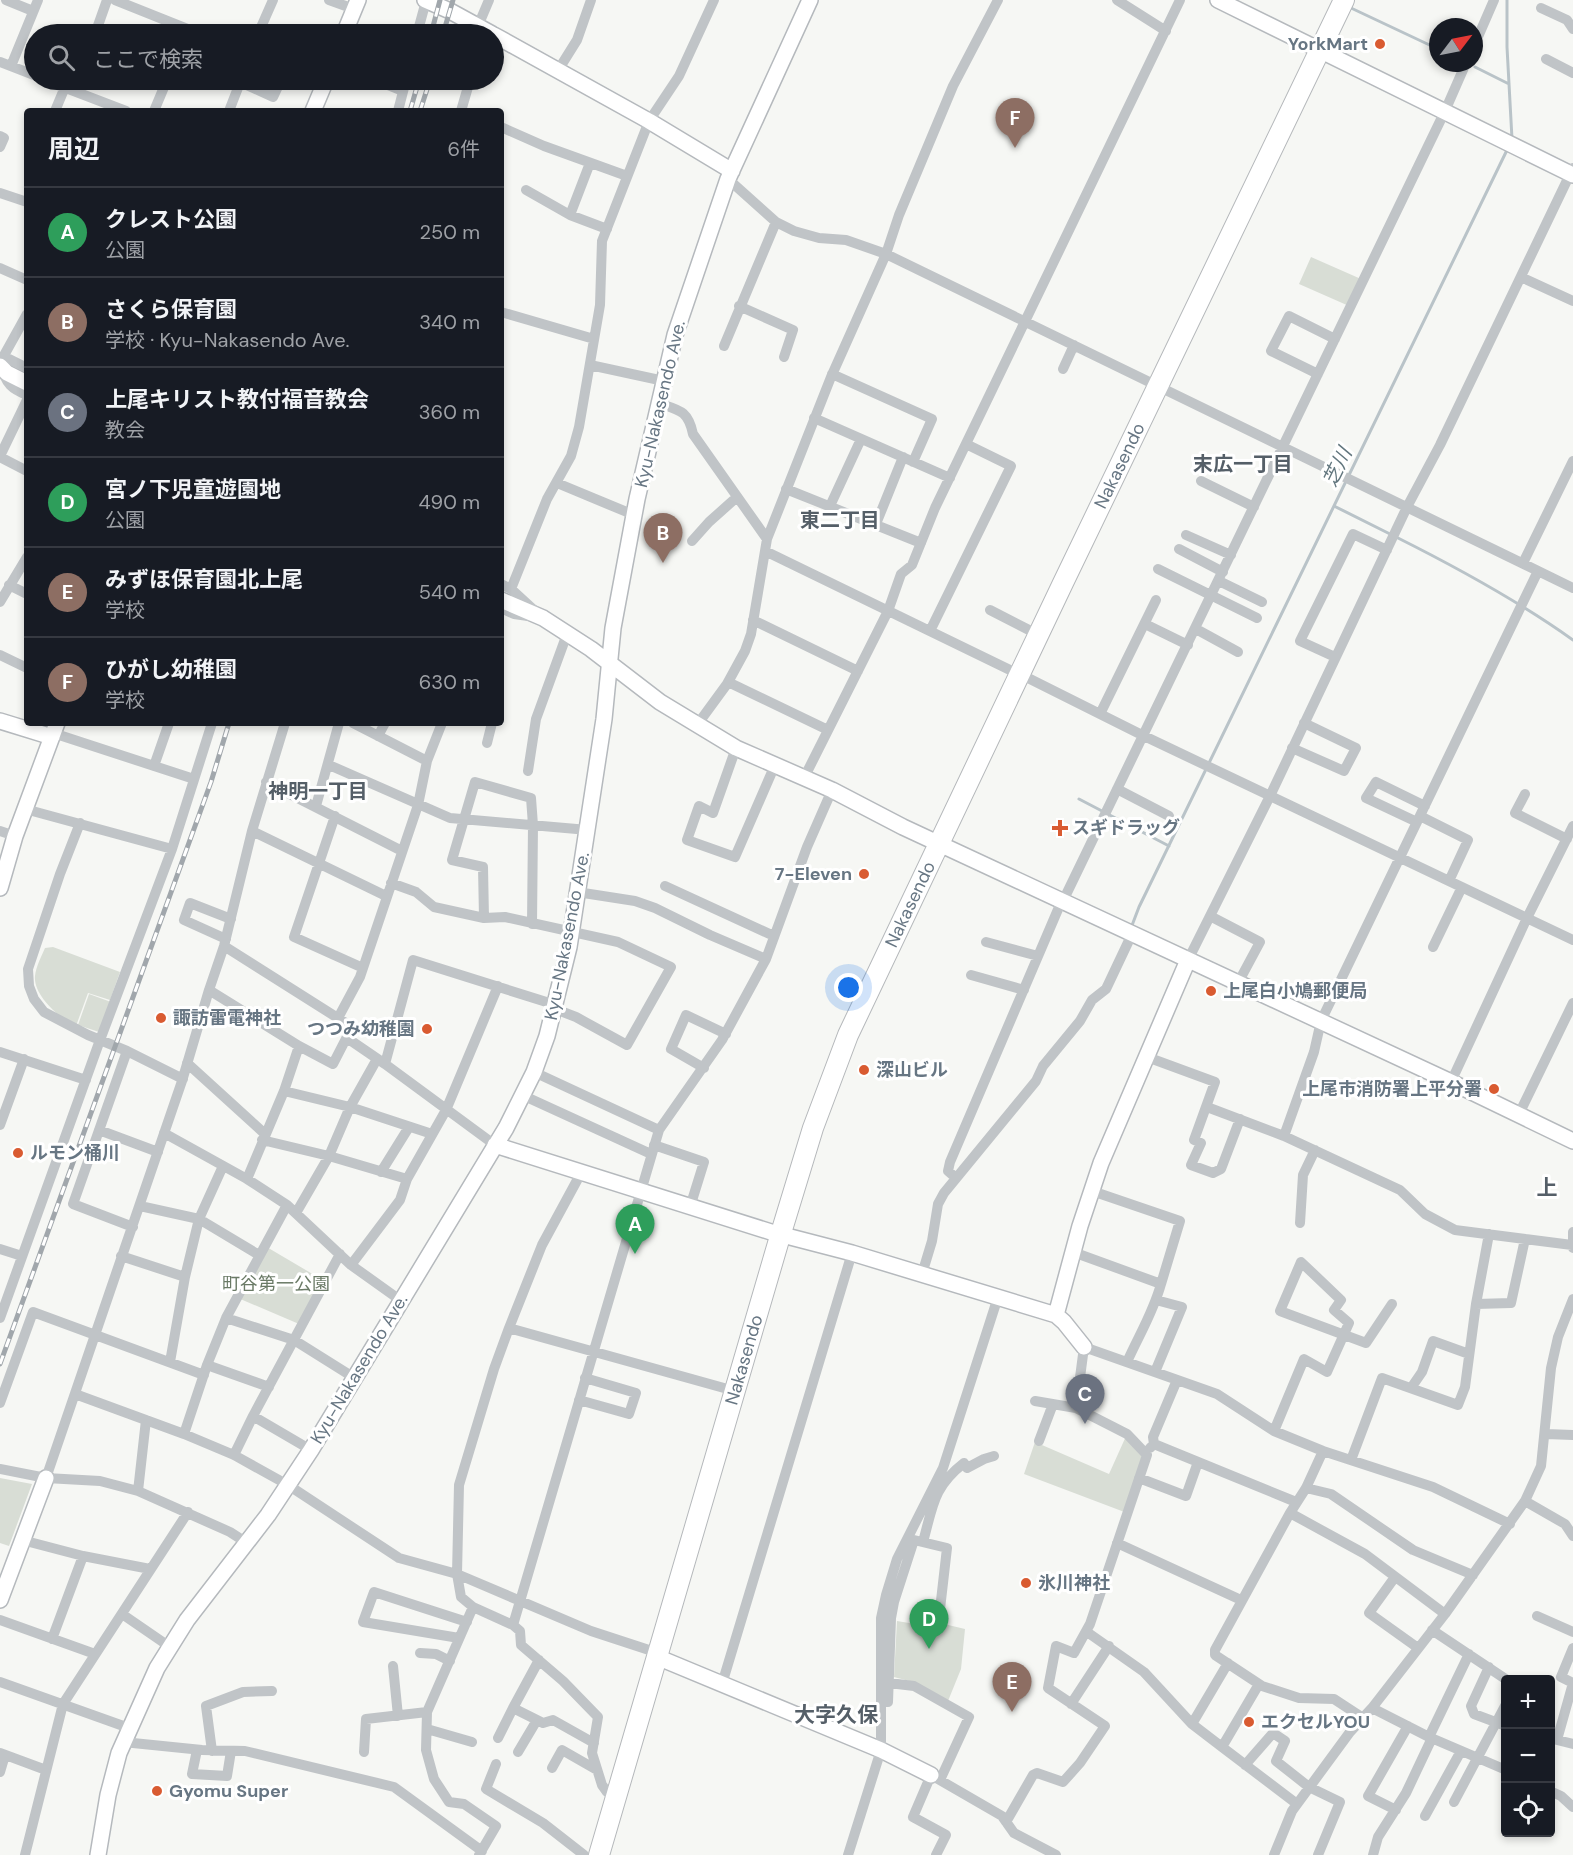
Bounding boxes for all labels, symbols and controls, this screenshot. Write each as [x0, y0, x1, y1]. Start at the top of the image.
north arrow [1429, 18, 1483, 72]
search box [24, 24, 504, 90]
place label: YorkMart [1288, 32, 1368, 56]
marker: YorkMart [1373, 37, 1387, 51]
icon: search [45, 41, 78, 74]
text: ここで検索 [93, 45, 203, 74]
pin: F [996, 98, 1034, 148]
text: 周辺 [48, 132, 100, 166]
text: 6件 [447, 136, 480, 162]
text: クレスト公園 [105, 205, 237, 234]
text: A [60, 219, 75, 245]
text: 250 m [419, 219, 480, 245]
text: 公園 [105, 237, 145, 263]
text: さくら保育園 [105, 295, 237, 324]
text: B [61, 309, 74, 335]
text: 340 m [419, 309, 480, 335]
street label: Kyu-Nakasendo Ave. [629, 318, 691, 490]
text: 学校 · Kyu-Nakasendo Ave. [105, 327, 349, 353]
text: 上尾キリスト教付福音教会 [105, 385, 369, 414]
text: C [60, 399, 75, 425]
text: 360 m [419, 399, 480, 425]
text: 教会 [105, 417, 145, 443]
street label: Nakasendo [1089, 419, 1150, 513]
water label: 芝川 [1317, 442, 1358, 491]
district label: 末広一丁目 [1193, 451, 1293, 477]
text: 宮ノ下児童遊園地 [105, 475, 281, 504]
text: D [60, 489, 75, 515]
text: 490 m [418, 489, 480, 515]
text: 公園 [105, 507, 145, 533]
district label: 東二丁目 [800, 507, 880, 533]
pin: B [644, 514, 682, 563]
text: みずほ保育園北上尾 [105, 565, 303, 594]
text: E [62, 579, 73, 605]
text: 540 m [419, 579, 480, 605]
text: 学校 [105, 597, 145, 623]
text: ひがし幼稚園 [105, 655, 237, 684]
text: F [62, 669, 73, 695]
text: 630 m [419, 669, 480, 695]
text: 学校 [105, 687, 145, 713]
district label: 神明一丁目 [268, 778, 368, 804]
place label: スギドラッグ [1072, 816, 1180, 840]
marker: スギドラッグ [1053, 821, 1067, 835]
street label: Kyu-Nakasendo Ave. [539, 850, 595, 1022]
street label: Nakasendo [879, 857, 941, 951]
place label: 7-Eleven [775, 862, 852, 886]
marker: 7-Eleven [857, 867, 871, 881]
your location [834, 973, 863, 1002]
place label: 上尾白小鳩郵便局 [1223, 979, 1367, 1003]
marker: 上尾白小鳩郵便局 [1204, 984, 1218, 998]
place label: 諏訪雷電神社 [173, 1006, 281, 1030]
marker: 諏訪雷電神社 [154, 1011, 168, 1025]
place label: つつみ幼稚園 [307, 1017, 415, 1041]
marker: つつみ幼稚園 [420, 1022, 434, 1036]
place label: 深山ビル [876, 1058, 948, 1082]
marker: 深山ビル [857, 1063, 871, 1077]
place label: 上尾市消防署上平分署 [1302, 1077, 1482, 1101]
marker: 上尾市消防署上平分署 [1487, 1082, 1501, 1096]
place label: ルモン桶川 [30, 1141, 120, 1165]
marker: ルモン桶川 [11, 1146, 25, 1160]
district label: 上 [1537, 1174, 1558, 1202]
pin: A [616, 1204, 654, 1254]
park label: 町谷第一公園 [222, 1272, 330, 1296]
street label: Kyu-Nakasendo Ave. [305, 1290, 413, 1448]
street label: Nakasendo [719, 1312, 768, 1408]
pin: C [1066, 1374, 1104, 1424]
place label: 氷川神社 [1038, 1571, 1110, 1595]
marker: 氷川神社 [1019, 1576, 1033, 1590]
pin: D [910, 1600, 948, 1649]
pin: E [992, 1662, 1032, 1712]
map controls [1501, 1675, 1555, 1837]
button: + [1501, 1675, 1555, 1729]
district label: 大字久保 [794, 1701, 879, 1729]
place label: エクセルYOU [1261, 1710, 1370, 1734]
marker: エクセルYOU [1242, 1715, 1256, 1729]
button: − [1501, 1729, 1555, 1783]
place label: Gyomu Super [169, 1779, 288, 1803]
button: locate [1501, 1783, 1555, 1837]
marker: Gyomu Super [150, 1784, 164, 1798]

